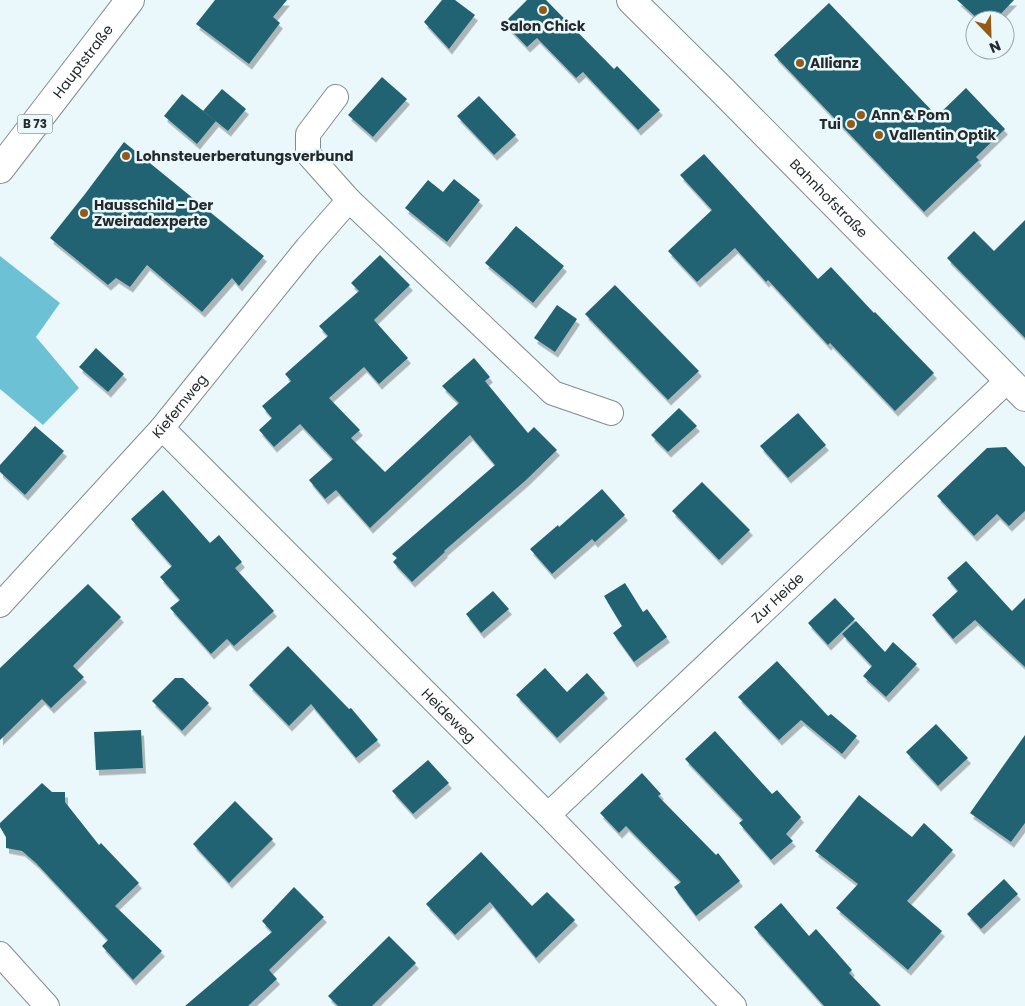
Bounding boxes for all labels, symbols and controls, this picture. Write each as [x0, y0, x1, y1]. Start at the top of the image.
marker: Salon Chick [537, 4, 549, 16]
north arrow [965, 10, 1015, 60]
place label: Salon Chick [501, 16, 586, 36]
street label: Hauptstraße [48, 20, 118, 102]
text: N [986, 36, 1004, 58]
place label: Allianz [810, 53, 859, 73]
marker: Allianz [794, 57, 806, 69]
place label: Ann & Pom [871, 105, 950, 125]
marker: Ann & Pom [855, 109, 867, 121]
place label: Tui [819, 114, 841, 134]
road number: B 73 [18, 115, 52, 134]
marker: Tui [845, 118, 857, 130]
place label: Vallentin Optik [889, 125, 997, 145]
marker: Vallentin Optik [873, 129, 885, 141]
place label: Lohnsteuerberatungsverbund [136, 146, 353, 166]
marker: Lohnsteuerberatungsverbund [120, 150, 132, 162]
street label: Bahnhofstraße [785, 154, 873, 242]
place label: Hausschild - Der Zweiradexperte [94, 195, 213, 231]
marker: Hausschild - Der Zweiradexperte [78, 207, 90, 219]
street label: Kiefernweg [147, 370, 212, 443]
street label: Zur Heide [747, 568, 809, 628]
street label: Heideweg [417, 684, 480, 747]

